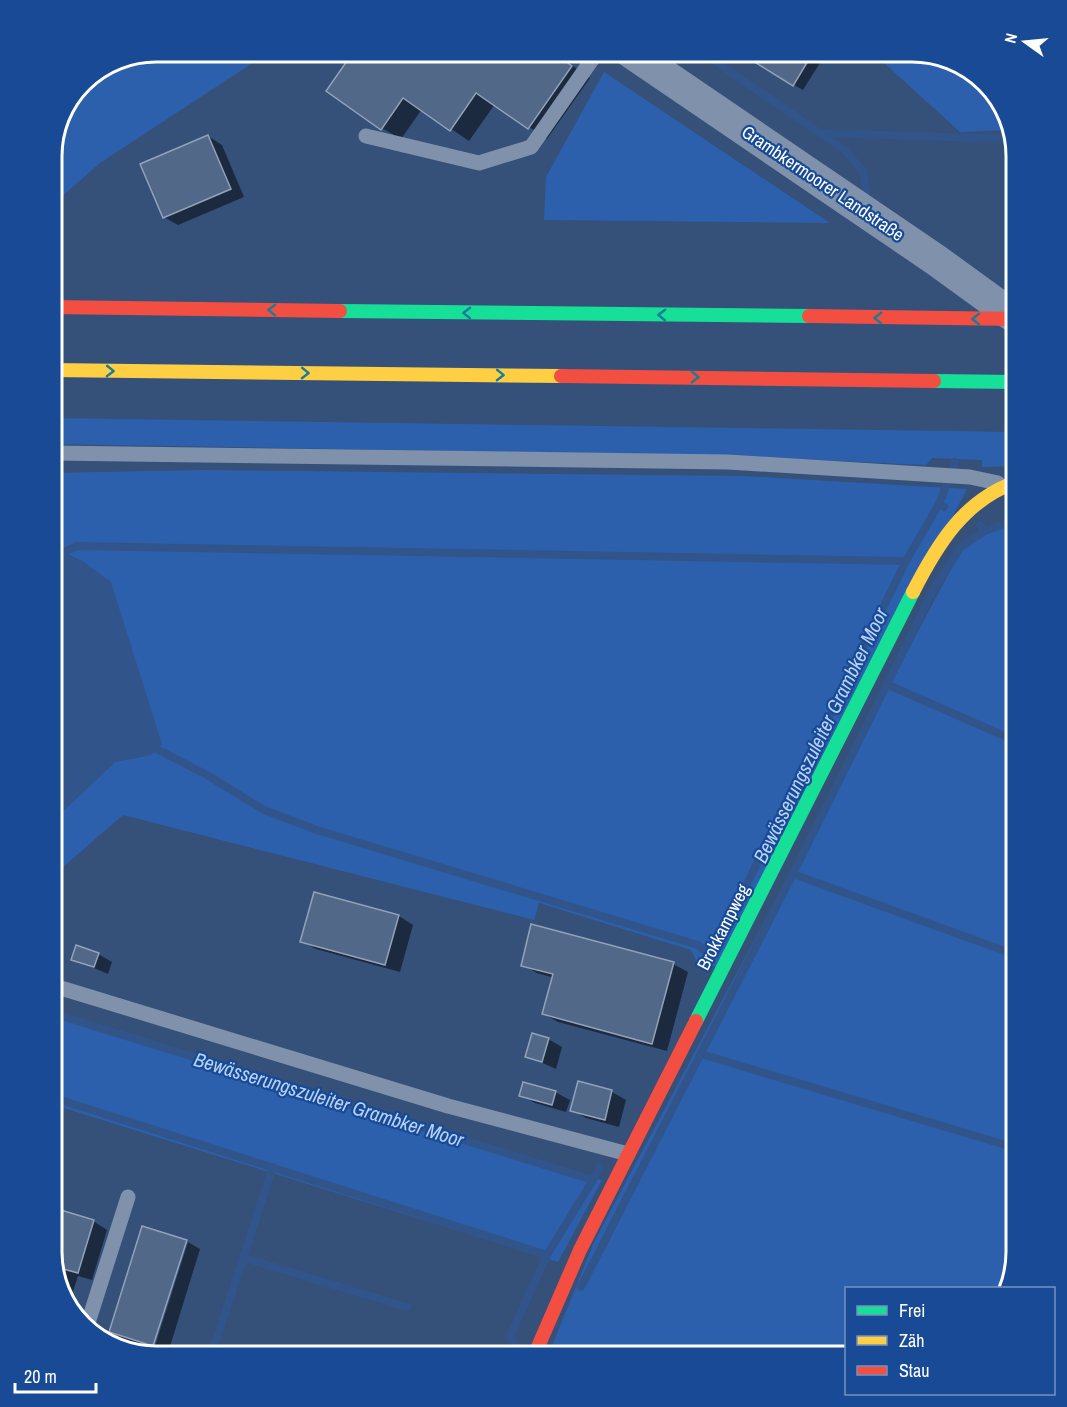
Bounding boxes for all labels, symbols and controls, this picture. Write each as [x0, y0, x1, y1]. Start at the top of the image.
north arrow [995, 12, 1055, 72]
text: N [999, 31, 1022, 46]
street label: Grambkermoorer Landstraße [737, 119, 909, 247]
one-way arrow [268, 304, 277, 316]
one-way arrow [463, 307, 472, 319]
one-way arrow [658, 309, 667, 321]
one-way arrow [874, 312, 883, 324]
one-way arrow [972, 313, 981, 325]
one-way arrow [105, 364, 114, 377]
one-way arrow [300, 367, 309, 379]
one-way arrow [495, 369, 504, 381]
one-way arrow [690, 371, 699, 383]
water label: Bewässerungszuleiter Grambker Moor [746, 602, 894, 867]
street label: Brokkampweg [691, 879, 756, 974]
water label: Bewässerungszuleiter Grambker Moor [191, 1045, 468, 1153]
legend [845, 1287, 1055, 1395]
text: Frei [899, 1298, 925, 1323]
text: Zäh [899, 1328, 924, 1353]
scale bar [15, 1356, 96, 1394]
text: Stau [899, 1358, 929, 1383]
text: 20 m [24, 1364, 57, 1389]

